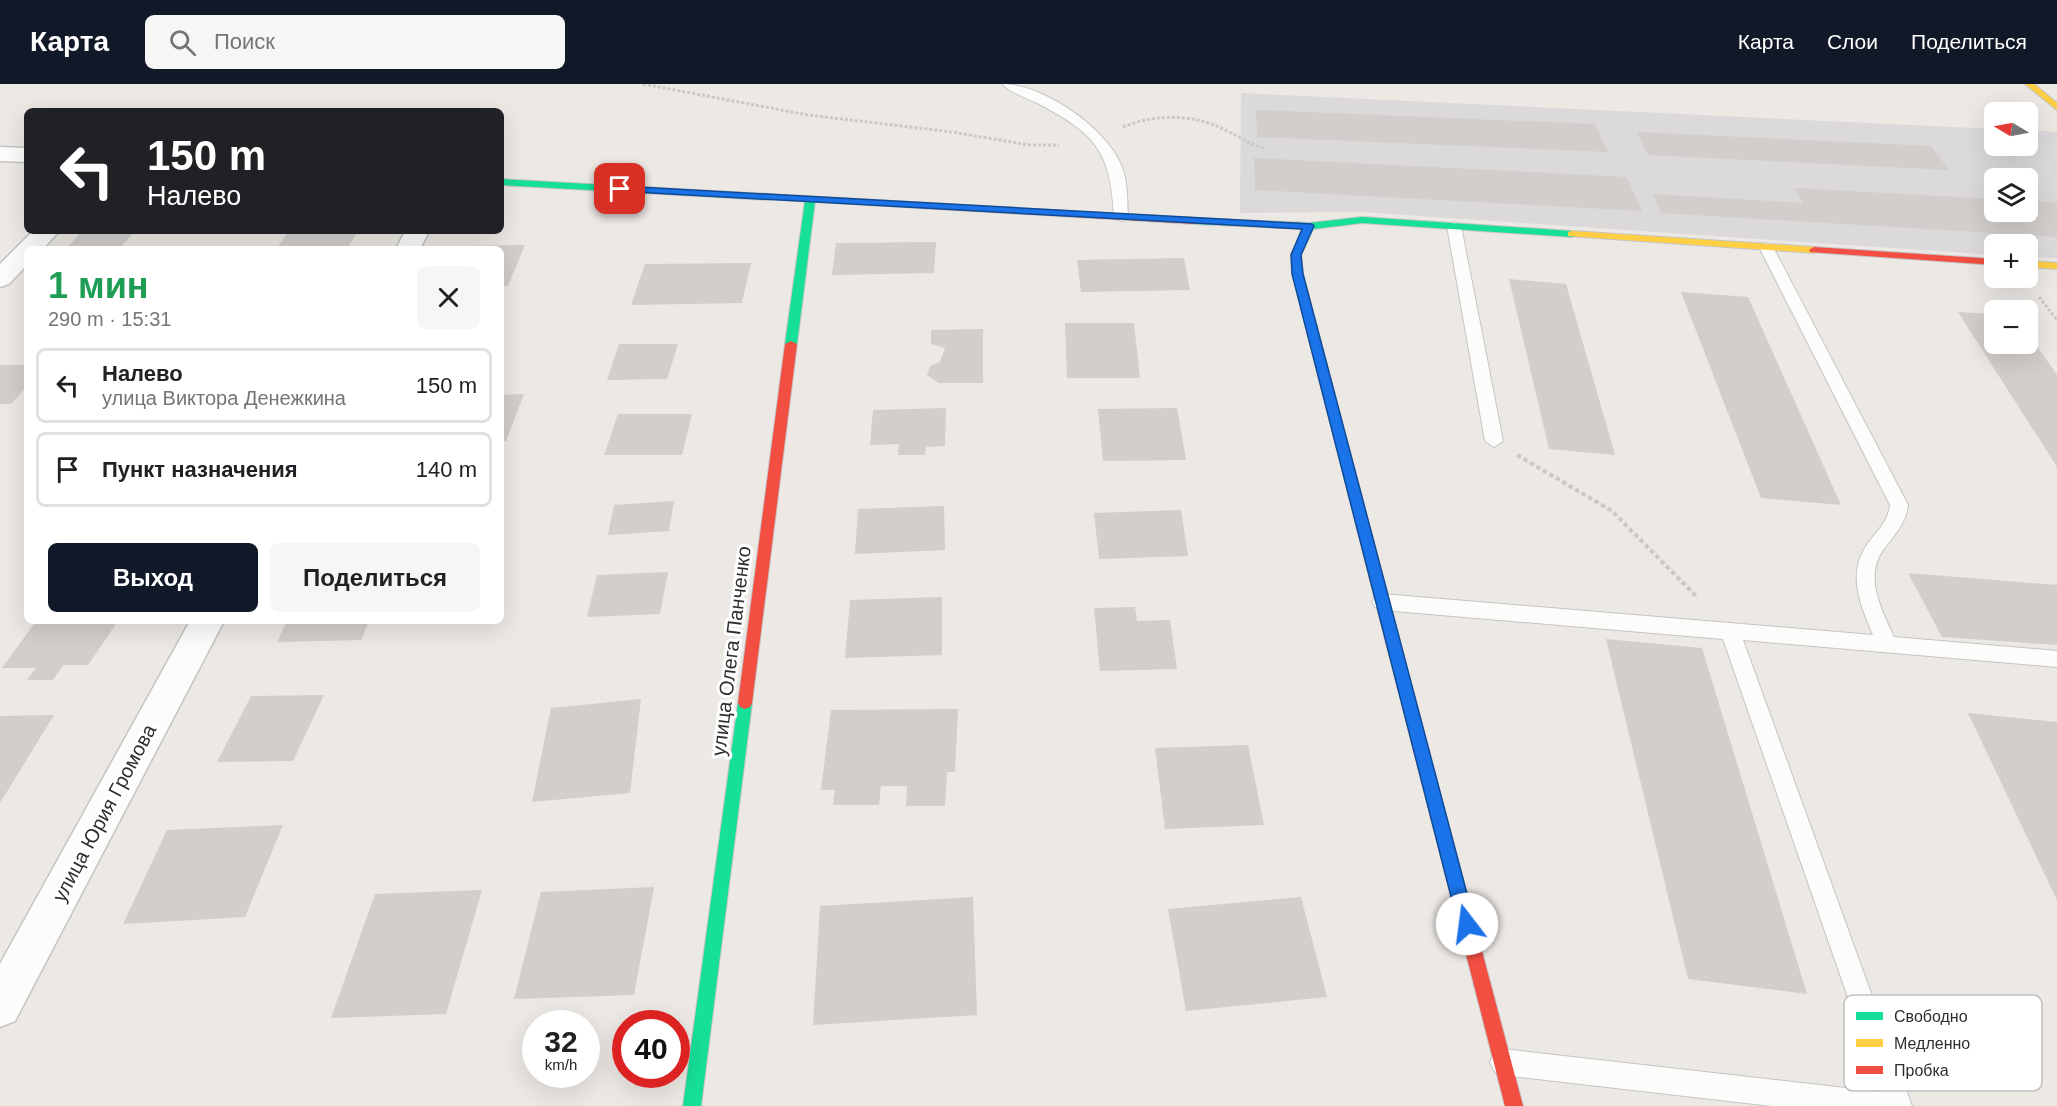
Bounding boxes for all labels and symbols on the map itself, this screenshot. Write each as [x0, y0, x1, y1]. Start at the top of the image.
north arrow [1984, 102, 2038, 156]
pin [594, 163, 645, 214]
street label: улица Олега Панченко [707, 545, 755, 757]
street label: улица Юрия Громова [48, 720, 161, 905]
position arrow [1435, 892, 1499, 956]
legend [1844, 995, 2042, 1091]
text: Свободно [1894, 1008, 1968, 1025]
speed limit sign: 40 [612, 1010, 690, 1088]
text: Медленно [1894, 1035, 1970, 1052]
text: Пробка [1894, 1062, 1949, 1079]

